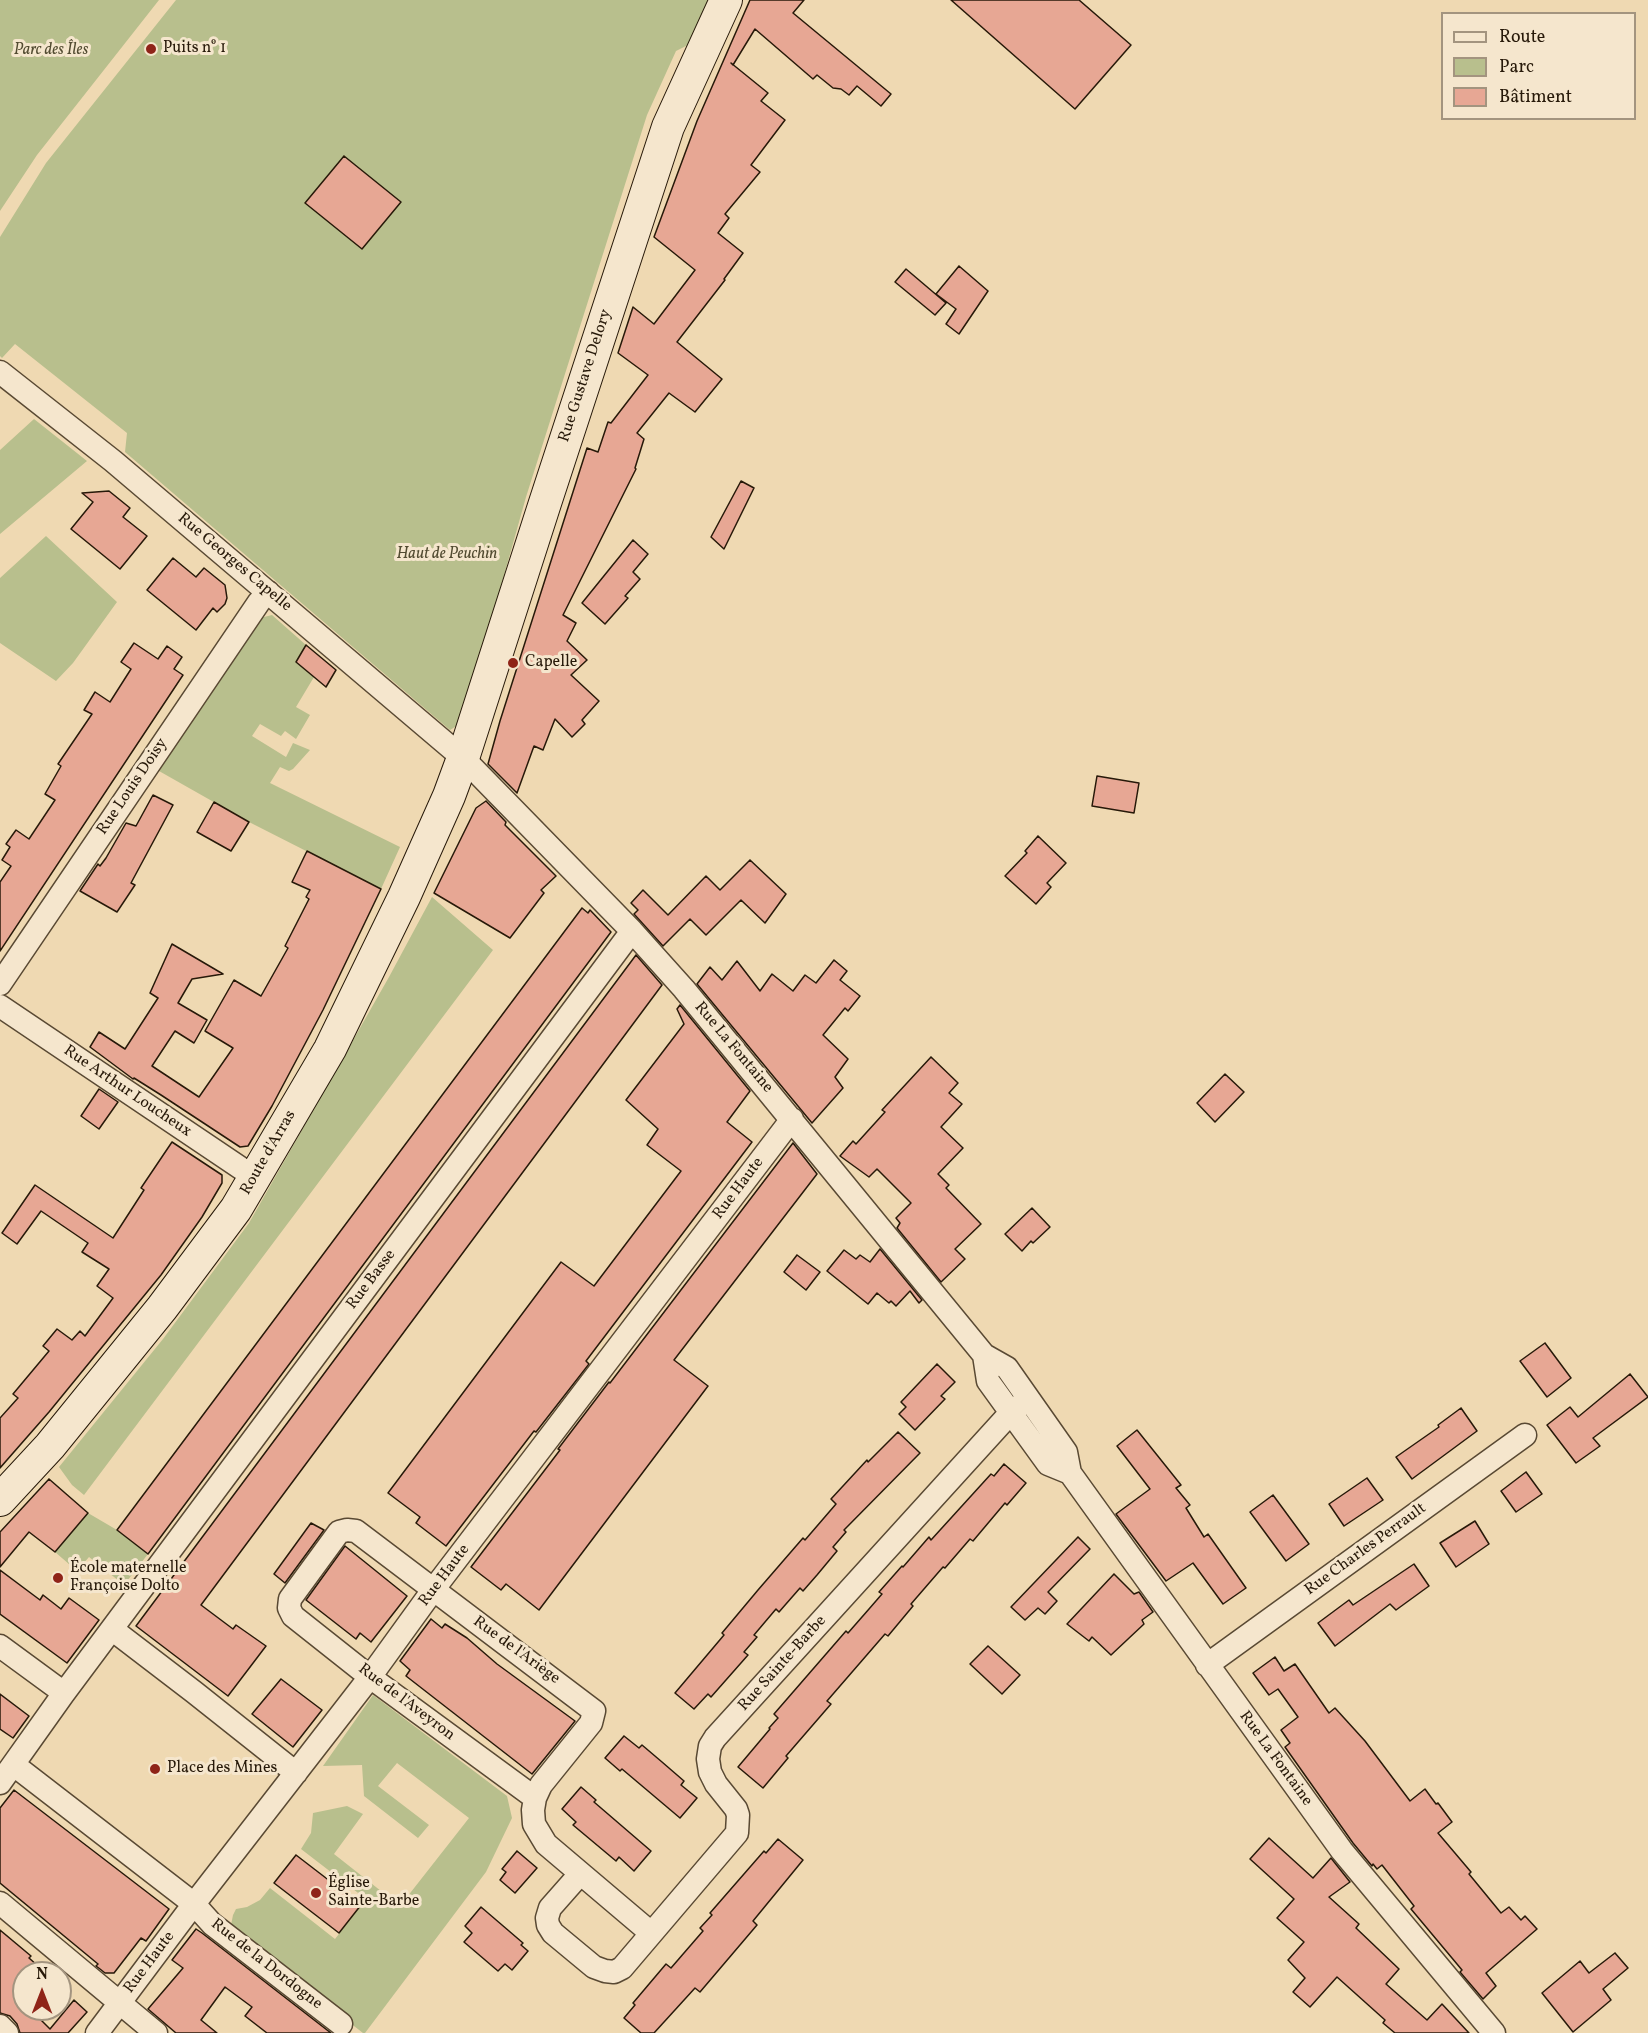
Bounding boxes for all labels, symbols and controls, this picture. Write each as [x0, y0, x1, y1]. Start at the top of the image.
legend [1441, 12, 1636, 120]
text: Route [1499, 25, 1545, 50]
place label: Puits n° 1 [163, 39, 226, 59]
park label: Parc des Îles [14, 41, 88, 61]
marker: Puits n° 1 [144, 42, 158, 56]
text: Parc [1499, 55, 1534, 80]
text: Bâtiment [1499, 85, 1572, 110]
street label: Rue Gustave Delory [555, 307, 617, 445]
street label: Rue Georges Capelle [173, 510, 295, 616]
park label: Haut de Peuchin [397, 545, 497, 565]
place label: Capelle [525, 653, 577, 673]
marker: Capelle [506, 656, 520, 670]
street label: Rue Louis Doisy [94, 735, 172, 839]
street label: Rue La Fontaine [689, 999, 777, 1097]
street label: Rue Arthur Loucheux [59, 1042, 195, 1142]
street label: Route d'Arras [237, 1107, 301, 1199]
street label: Rue Haute [709, 1154, 769, 1224]
street label: Rue Basse [343, 1246, 401, 1314]
street label: Rue Charles Perrault [1302, 1500, 1430, 1600]
street label: Rue Haute [415, 1541, 475, 1611]
place label: École maternelle Françoise Dolto [70, 1559, 187, 1597]
marker: École maternelle Françoise Dolto [51, 1571, 65, 1585]
street label: Rue Sainte-Barbe [735, 1612, 831, 1716]
street label: Rue de l'Ariège [469, 1613, 563, 1689]
street label: Rue de l'Aveyron [354, 1660, 458, 1746]
street label: Rue La Fontaine [1234, 1708, 1316, 1810]
place label: Place des Mines [167, 1759, 277, 1779]
marker: Place des Mines [148, 1762, 162, 1776]
place label: Église Sainte-Barbe [328, 1874, 419, 1912]
marker: Église Sainte-Barbe [309, 1886, 323, 1900]
street label: Rue de la Dordogne [206, 1915, 326, 2015]
street label: Rue Haute [120, 1928, 180, 1998]
north arrow [12, 1961, 72, 2021]
text: N [36, 1964, 48, 1986]

